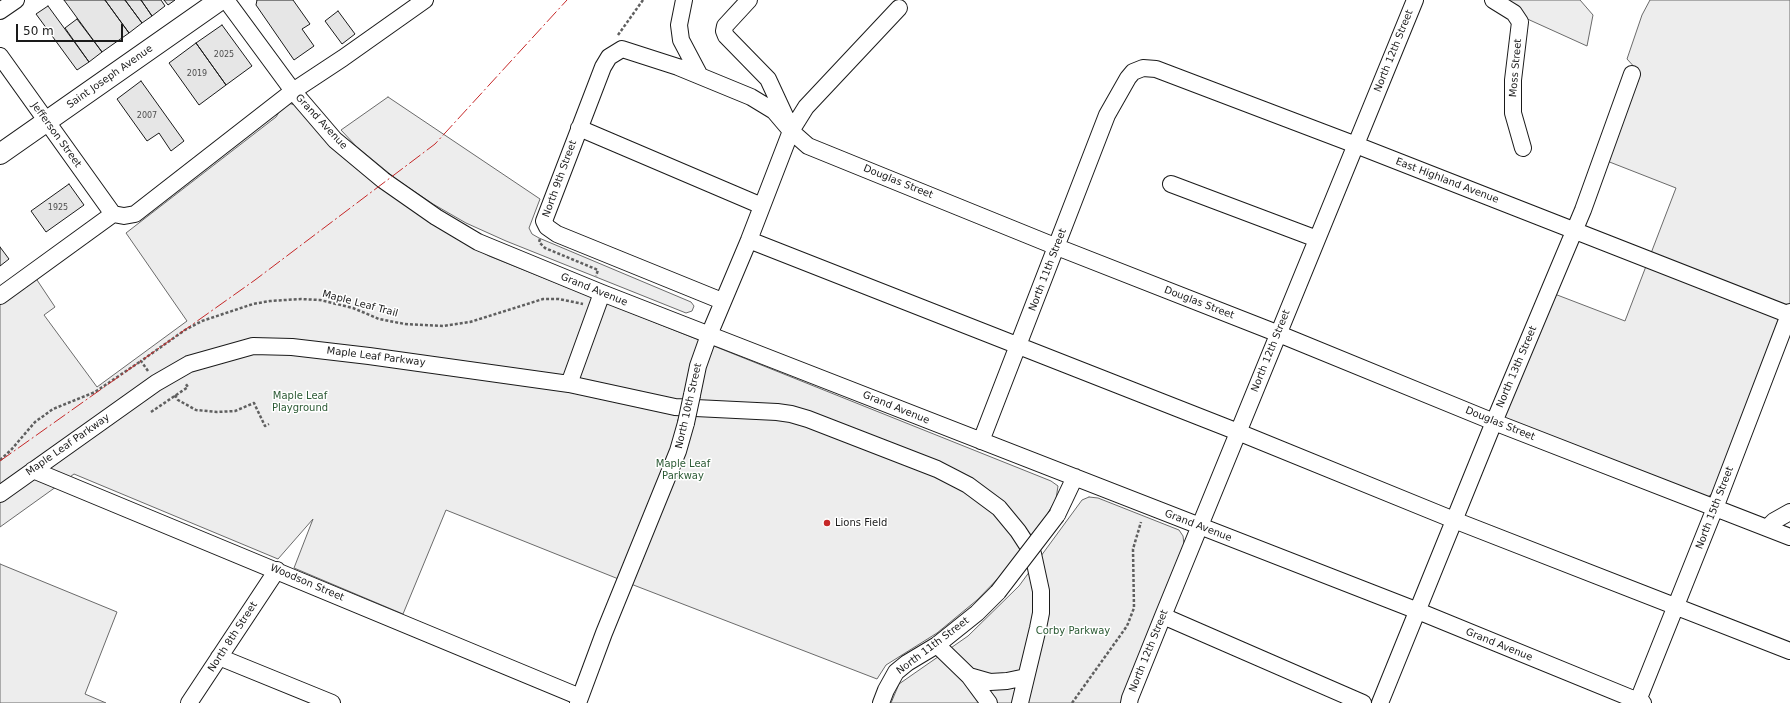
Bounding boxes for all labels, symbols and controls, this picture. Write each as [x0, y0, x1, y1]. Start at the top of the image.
street label: North 12th Street [1372, 8, 1416, 94]
scale bar [18, 16, 125, 42]
text: 50 m [23, 24, 54, 38]
street label: Moss Street [1507, 38, 1525, 98]
street label: Saint Joseph Avenue [65, 43, 155, 111]
house number: 2025 [214, 50, 234, 60]
house number: 2019 [187, 69, 207, 79]
street label: Grand Avenue [292, 92, 350, 152]
street label: Jefferson Street [28, 100, 84, 170]
house number: 2007 [137, 111, 157, 121]
street label: North 9th Street [540, 139, 580, 219]
street label: East Highland Avenue [1394, 156, 1500, 206]
street label: Douglas Street [861, 163, 935, 201]
house number: 1925 [48, 203, 68, 213]
street label: North 11th Street [1027, 227, 1069, 313]
street label: Grand Avenue [559, 271, 629, 309]
street label: Douglas Street [1162, 284, 1236, 322]
street label: Maple Leaf Trail [321, 288, 399, 320]
street label: North 12th Street [1249, 308, 1293, 394]
street label: North 13th Street [1494, 324, 1540, 410]
street label: Maple Leaf Parkway [326, 345, 426, 369]
street label: North 10th Street [673, 362, 705, 450]
street label: Grand Avenue [861, 389, 931, 427]
park label: Maple Leaf Playground [272, 390, 328, 414]
street label: Douglas Street [1463, 405, 1537, 443]
street label: Maple Leaf Parkway [24, 412, 112, 478]
park label: Maple Leaf Parkway [656, 458, 710, 482]
street label: North 15th Street [1694, 465, 1736, 551]
street label: Grand Avenue [1163, 508, 1233, 544]
place label: Lions Field [835, 517, 887, 529]
marker: Lions Field [822, 518, 832, 528]
street label: Woodson Street [268, 562, 346, 604]
street label: North 8th Street [206, 600, 260, 674]
street label: North 12th Street [1127, 608, 1171, 694]
street label: North 11th Street [894, 615, 972, 677]
park label: Corby Parkway [1036, 625, 1110, 637]
street label: Grand Avenue [1464, 626, 1534, 664]

